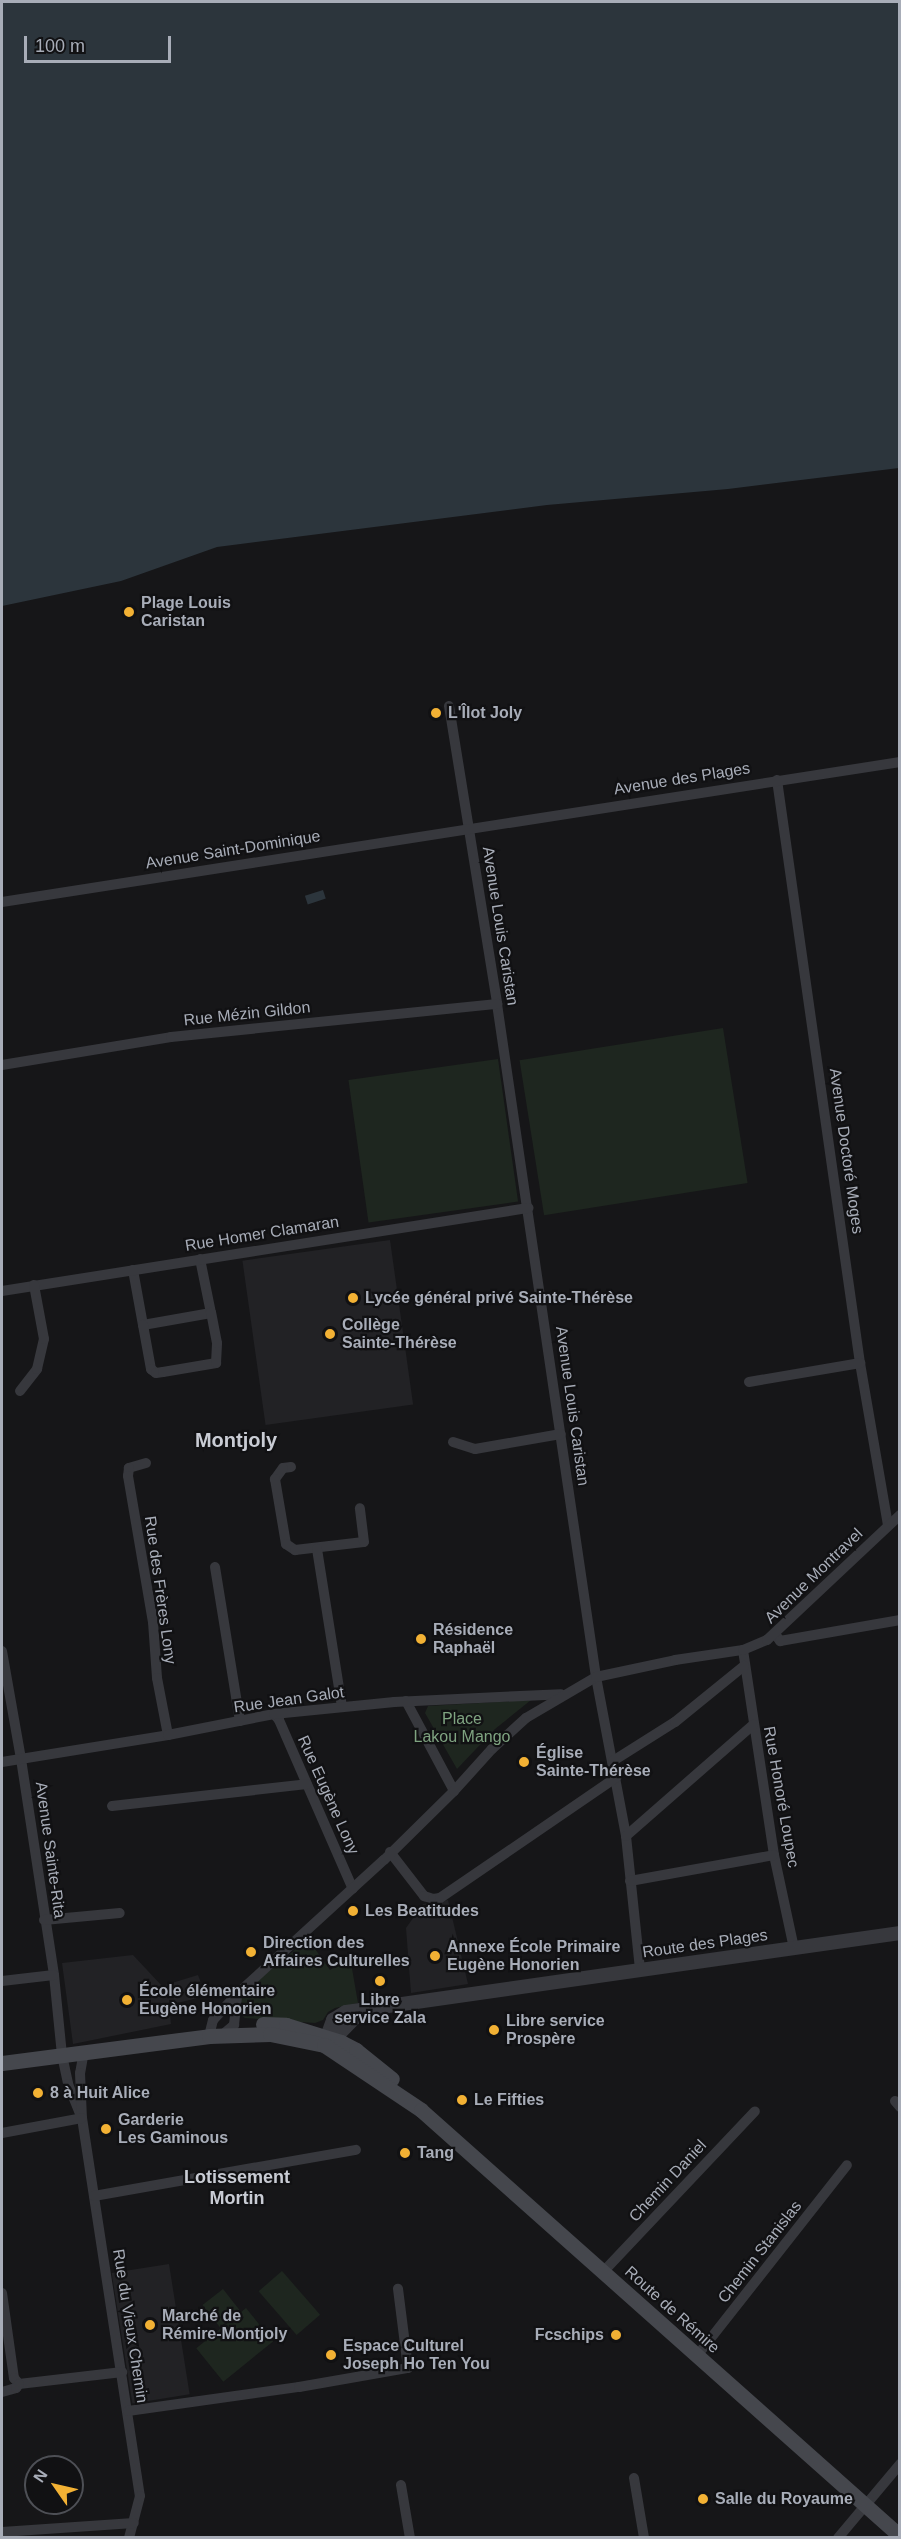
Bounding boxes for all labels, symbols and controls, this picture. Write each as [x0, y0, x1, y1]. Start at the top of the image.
scale bar [27, 24, 174, 62]
text: 100 m [35, 36, 85, 56]
place label: Plage Louis Caristan [141, 593, 231, 631]
marker: Plage Louis Caristan [122, 605, 136, 619]
place label: L'Îlot Joly [448, 703, 522, 723]
marker: L'Îlot Joly [429, 706, 443, 720]
street label: Avenue des Plages [613, 759, 751, 799]
street label: Avenue Saint-Dominique [144, 827, 322, 873]
street label: Avenue Louis Caristan [478, 845, 522, 1007]
street label: Rue Mézin Gildon [183, 998, 311, 1030]
street label: Avenue Doctoré Moges [825, 1067, 867, 1235]
street label: Rue Homer Clamaran [184, 1212, 340, 1256]
place label: Lycée général privé Sainte-Thérèse [365, 1288, 633, 1308]
marker: Lycée général privé Sainte-Thérèse [346, 1291, 360, 1305]
place label: Collège Sainte-Thérèse [342, 1315, 457, 1353]
street label: Avenue Louis Caristan [551, 1325, 593, 1487]
marker: Collège Sainte-Thérèse [323, 1327, 337, 1341]
district label: Montjoly [195, 1428, 277, 1452]
street label: Rue des Frères Lony [140, 1515, 180, 1665]
street label: Avenue Montravel [761, 1524, 867, 1628]
place label: Résidence Raphaël [433, 1620, 513, 1658]
marker: Résidence Raphaël [414, 1632, 428, 1646]
street label: Rue Jean Galot [233, 1683, 345, 1717]
park label: Place Lakou Mango [414, 1709, 510, 1747]
street label: Rue Honoré Loupec [759, 1725, 803, 1869]
street label: Rue Eugène Lony [293, 1733, 363, 1857]
place label: Église Sainte-Thérèse [536, 1743, 651, 1781]
marker: Église Sainte-Thérèse [517, 1755, 531, 1769]
street label: Avenue Sainte-Rita [31, 1781, 69, 1919]
place label: Les Beatitudes [365, 1901, 479, 1921]
marker: Les Beatitudes [346, 1904, 360, 1918]
street label: Route des Plages [641, 1926, 769, 1962]
place label: Direction des Affaires Culturelles [263, 1933, 410, 1971]
place label: Annexe École Primaire Eugène Honorien [447, 1937, 620, 1975]
marker: Direction des Affaires Culturelles [244, 1945, 258, 1959]
marker: Annexe École Primaire Eugène Honorien [428, 1949, 442, 1963]
marker: Libre service Zala [373, 1974, 387, 1988]
place label: École élémentaire Eugène Honorien [139, 1981, 275, 2019]
place label: Libre service Zala [334, 1990, 426, 2028]
marker: École élémentaire Eugène Honorien [120, 1993, 134, 2007]
place label: Libre service Prospère [506, 2011, 605, 2049]
marker: Libre service Prospère [487, 2023, 501, 2037]
place label: 8 à Huit Alice [50, 2083, 150, 2103]
marker: 8 à Huit Alice [31, 2086, 45, 2100]
place label: Le Fifties [474, 2090, 544, 2110]
marker: Le Fifties [455, 2093, 469, 2107]
place label: Garderie Les Gaminous [118, 2110, 228, 2148]
marker: Garderie Les Gaminous [99, 2122, 113, 2136]
street label: Chemin Daniel [625, 2136, 711, 2226]
place label: Tang [417, 2143, 454, 2163]
marker: Tang [398, 2146, 412, 2160]
district label: Lotissement Mortin [184, 2167, 290, 2210]
street label: Chemin Stanislas [714, 2197, 806, 2307]
street label: Rue du Vieux Chemin [108, 2248, 152, 2404]
street label: Route de Rémire [621, 2262, 723, 2358]
place label: Marché de Rémire-Montjoly [162, 2306, 287, 2344]
marker: Marché de Rémire-Montjoly [143, 2318, 157, 2332]
place label: Fcschips [535, 2325, 604, 2345]
marker: Fcschips [609, 2328, 623, 2342]
place label: Espace Culturel Joseph Ho Ten You [343, 2336, 490, 2374]
marker: Espace Culturel Joseph Ho Ten You [324, 2348, 338, 2362]
north arrow [24, 2455, 84, 2515]
text: N [30, 2466, 51, 2485]
place label: Salle du Royaume [715, 2489, 853, 2509]
marker: Salle du Royaume [696, 2492, 710, 2506]

